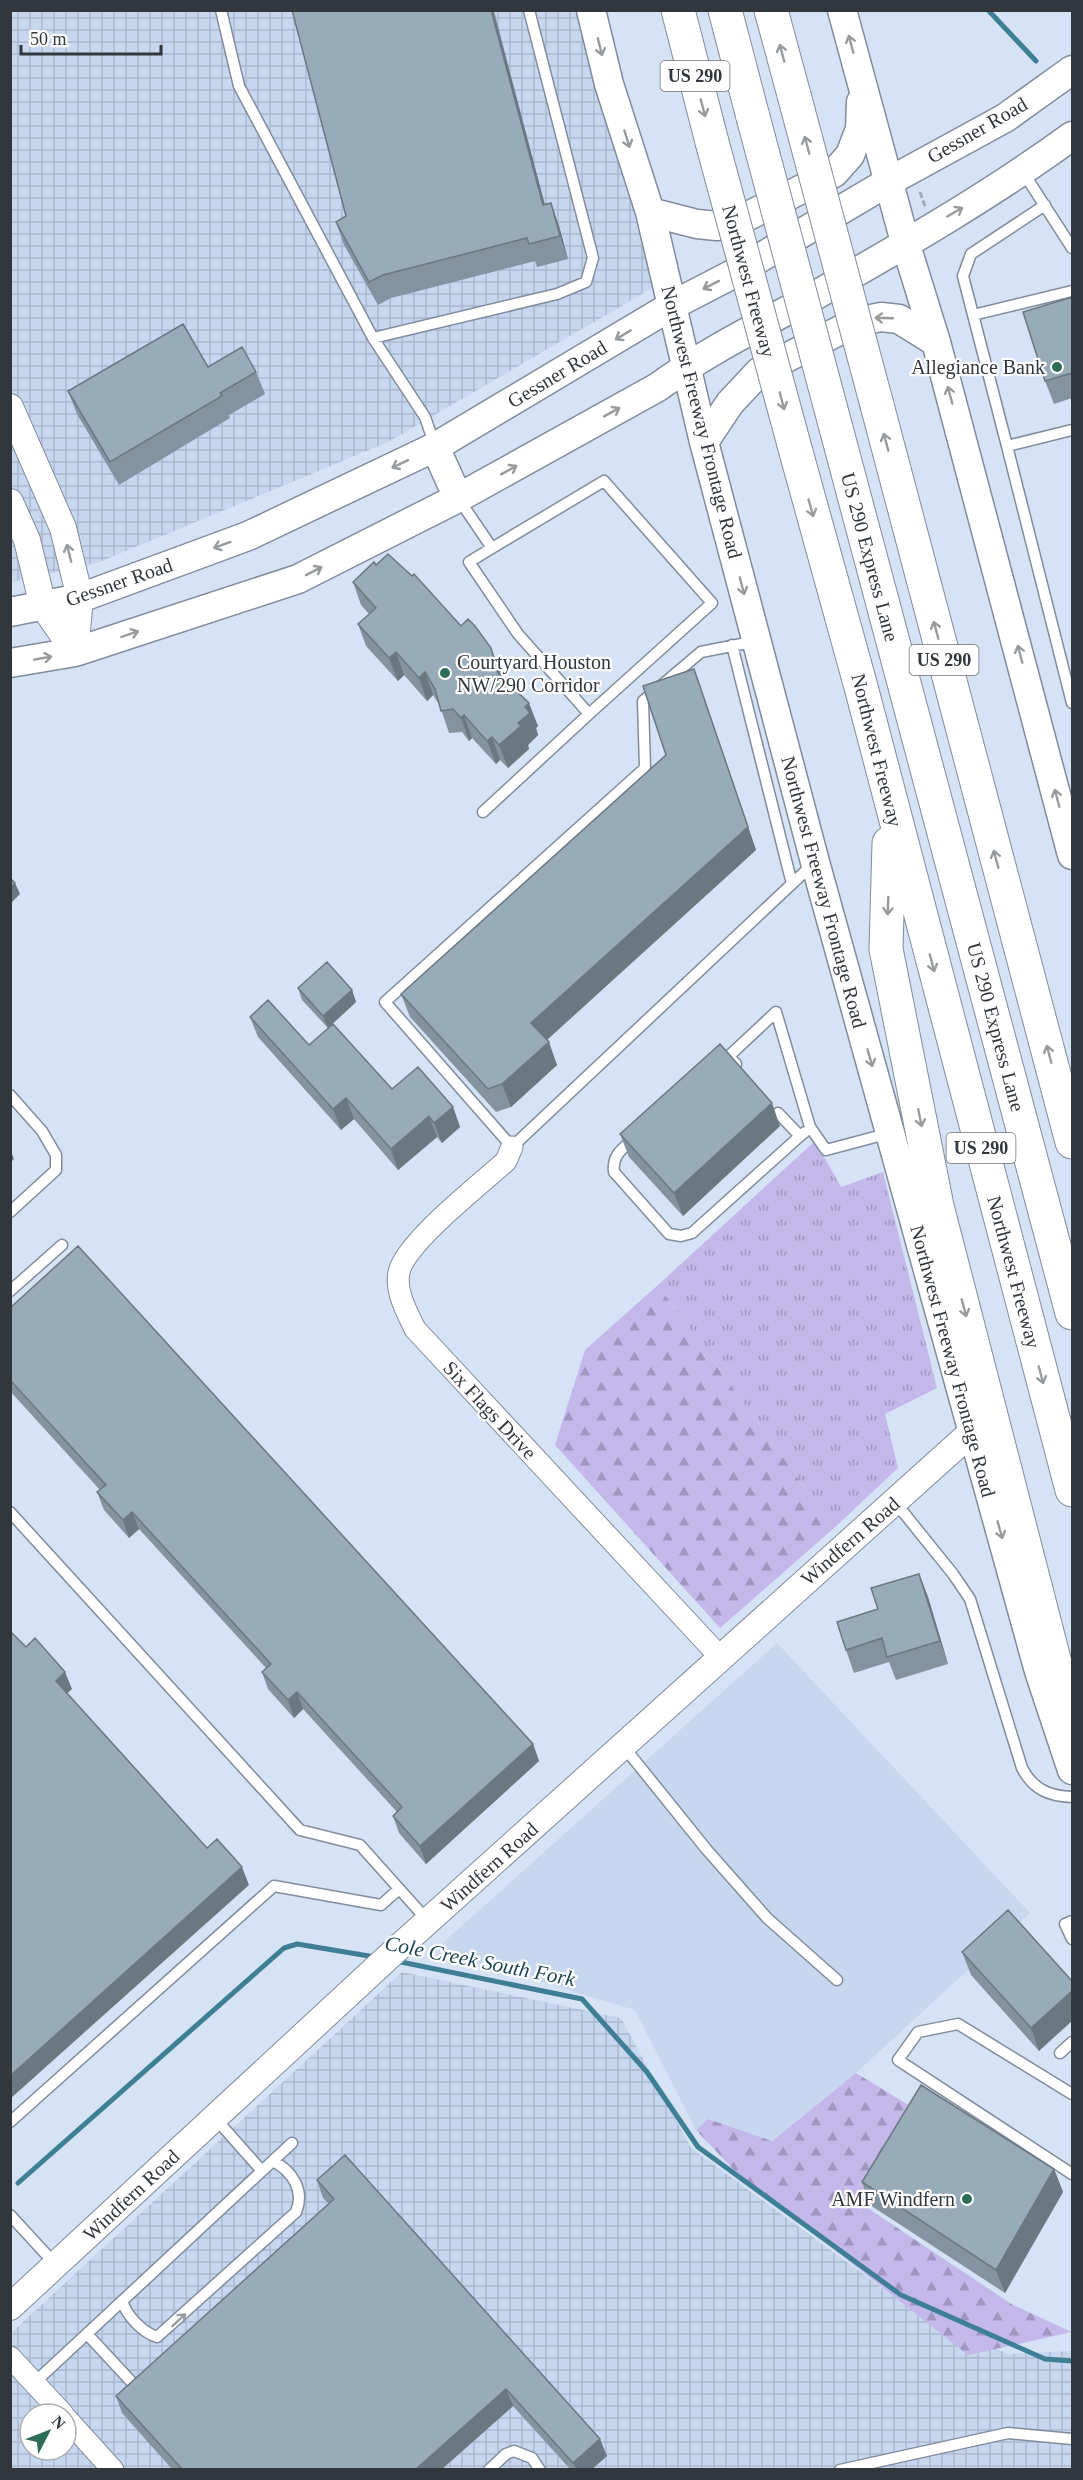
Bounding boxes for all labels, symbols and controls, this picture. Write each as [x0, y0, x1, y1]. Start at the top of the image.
scale bar [21, 18, 160, 56]
text: 50 m [30, 29, 67, 49]
one-way arrow [845, 35, 857, 54]
one-way arrow [595, 37, 606, 56]
one-way arrow [776, 44, 788, 63]
road number: US 290 [660, 61, 730, 91]
street label: Gessner Road [923, 93, 1031, 167]
one-way arrow [698, 98, 709, 117]
one-way arrow [622, 129, 633, 148]
one-way arrow [801, 136, 812, 155]
street label: Northwest Freeway [717, 202, 780, 360]
one-way arrow [946, 206, 963, 218]
one-way arrow [702, 280, 720, 291]
street label: Northwest Freeway Frontage Road [656, 283, 747, 561]
one-way arrow [875, 312, 895, 324]
one-way arrow [615, 329, 632, 341]
street label: Gessner Road [503, 336, 611, 412]
place label: Allegiance Bank [911, 356, 1045, 379]
marker: Allegiance Bank [1050, 360, 1064, 374]
one-way arrow [944, 386, 955, 405]
one-way arrow [777, 391, 788, 410]
one-way arrow [603, 406, 620, 418]
one-way arrow [880, 433, 892, 452]
one-way arrow [391, 459, 409, 471]
one-way arrow [500, 464, 517, 476]
street label: US 290 Express Lane [836, 470, 903, 644]
one-way arrow [806, 498, 817, 517]
one-way arrow [214, 541, 232, 552]
one-way arrow [62, 544, 74, 563]
street label: Gessner Road [63, 553, 175, 611]
one-way arrow [305, 565, 323, 576]
one-way arrow [737, 576, 749, 595]
one-way arrow [930, 621, 941, 640]
one-way arrow [120, 628, 139, 639]
road number: US 290 [910, 645, 978, 675]
one-way arrow [1013, 645, 1025, 664]
place label: Courtyard Houston NW/290 Corridor [457, 651, 611, 696]
one-way arrow [32, 652, 52, 663]
marker: Courtyard Houston NW/290 Corridor [438, 666, 452, 680]
street label: Northwest Freeway [846, 671, 907, 829]
street label: Northwest Freeway Frontage Road [776, 754, 871, 1031]
one-way arrow [1051, 789, 1062, 808]
one-way arrow [990, 850, 1002, 869]
one-way arrow [882, 895, 893, 915]
street label: US 290 Express Lane [962, 940, 1029, 1114]
one-way arrow [927, 953, 939, 972]
one-way arrow [1043, 1045, 1054, 1064]
one-way arrow [864, 1048, 876, 1067]
one-way arrow [915, 1108, 926, 1128]
road number: US 290 [946, 1133, 1016, 1163]
street label: Northwest Freeway [982, 1193, 1045, 1351]
street label: Northwest Freeway Frontage Road [905, 1223, 1000, 1500]
one-way arrow [958, 1298, 970, 1317]
street label: Six Flags Drive [438, 1357, 541, 1464]
one-way arrow [1036, 1365, 1047, 1384]
street label: Windfern Road [796, 1492, 904, 1590]
one-way arrow [995, 1520, 1006, 1539]
street label: Windfern Road [436, 1818, 542, 1916]
water label: Cole Creek South Fork [383, 1931, 578, 1991]
street label: Windfern Road [79, 2145, 183, 2245]
place label: AMF Windfern [831, 2188, 955, 2210]
marker: AMF Windfern [960, 2192, 974, 2206]
one-way arrow [171, 2313, 186, 2327]
north arrow [18, 2402, 78, 2462]
text: N [49, 2412, 69, 2433]

